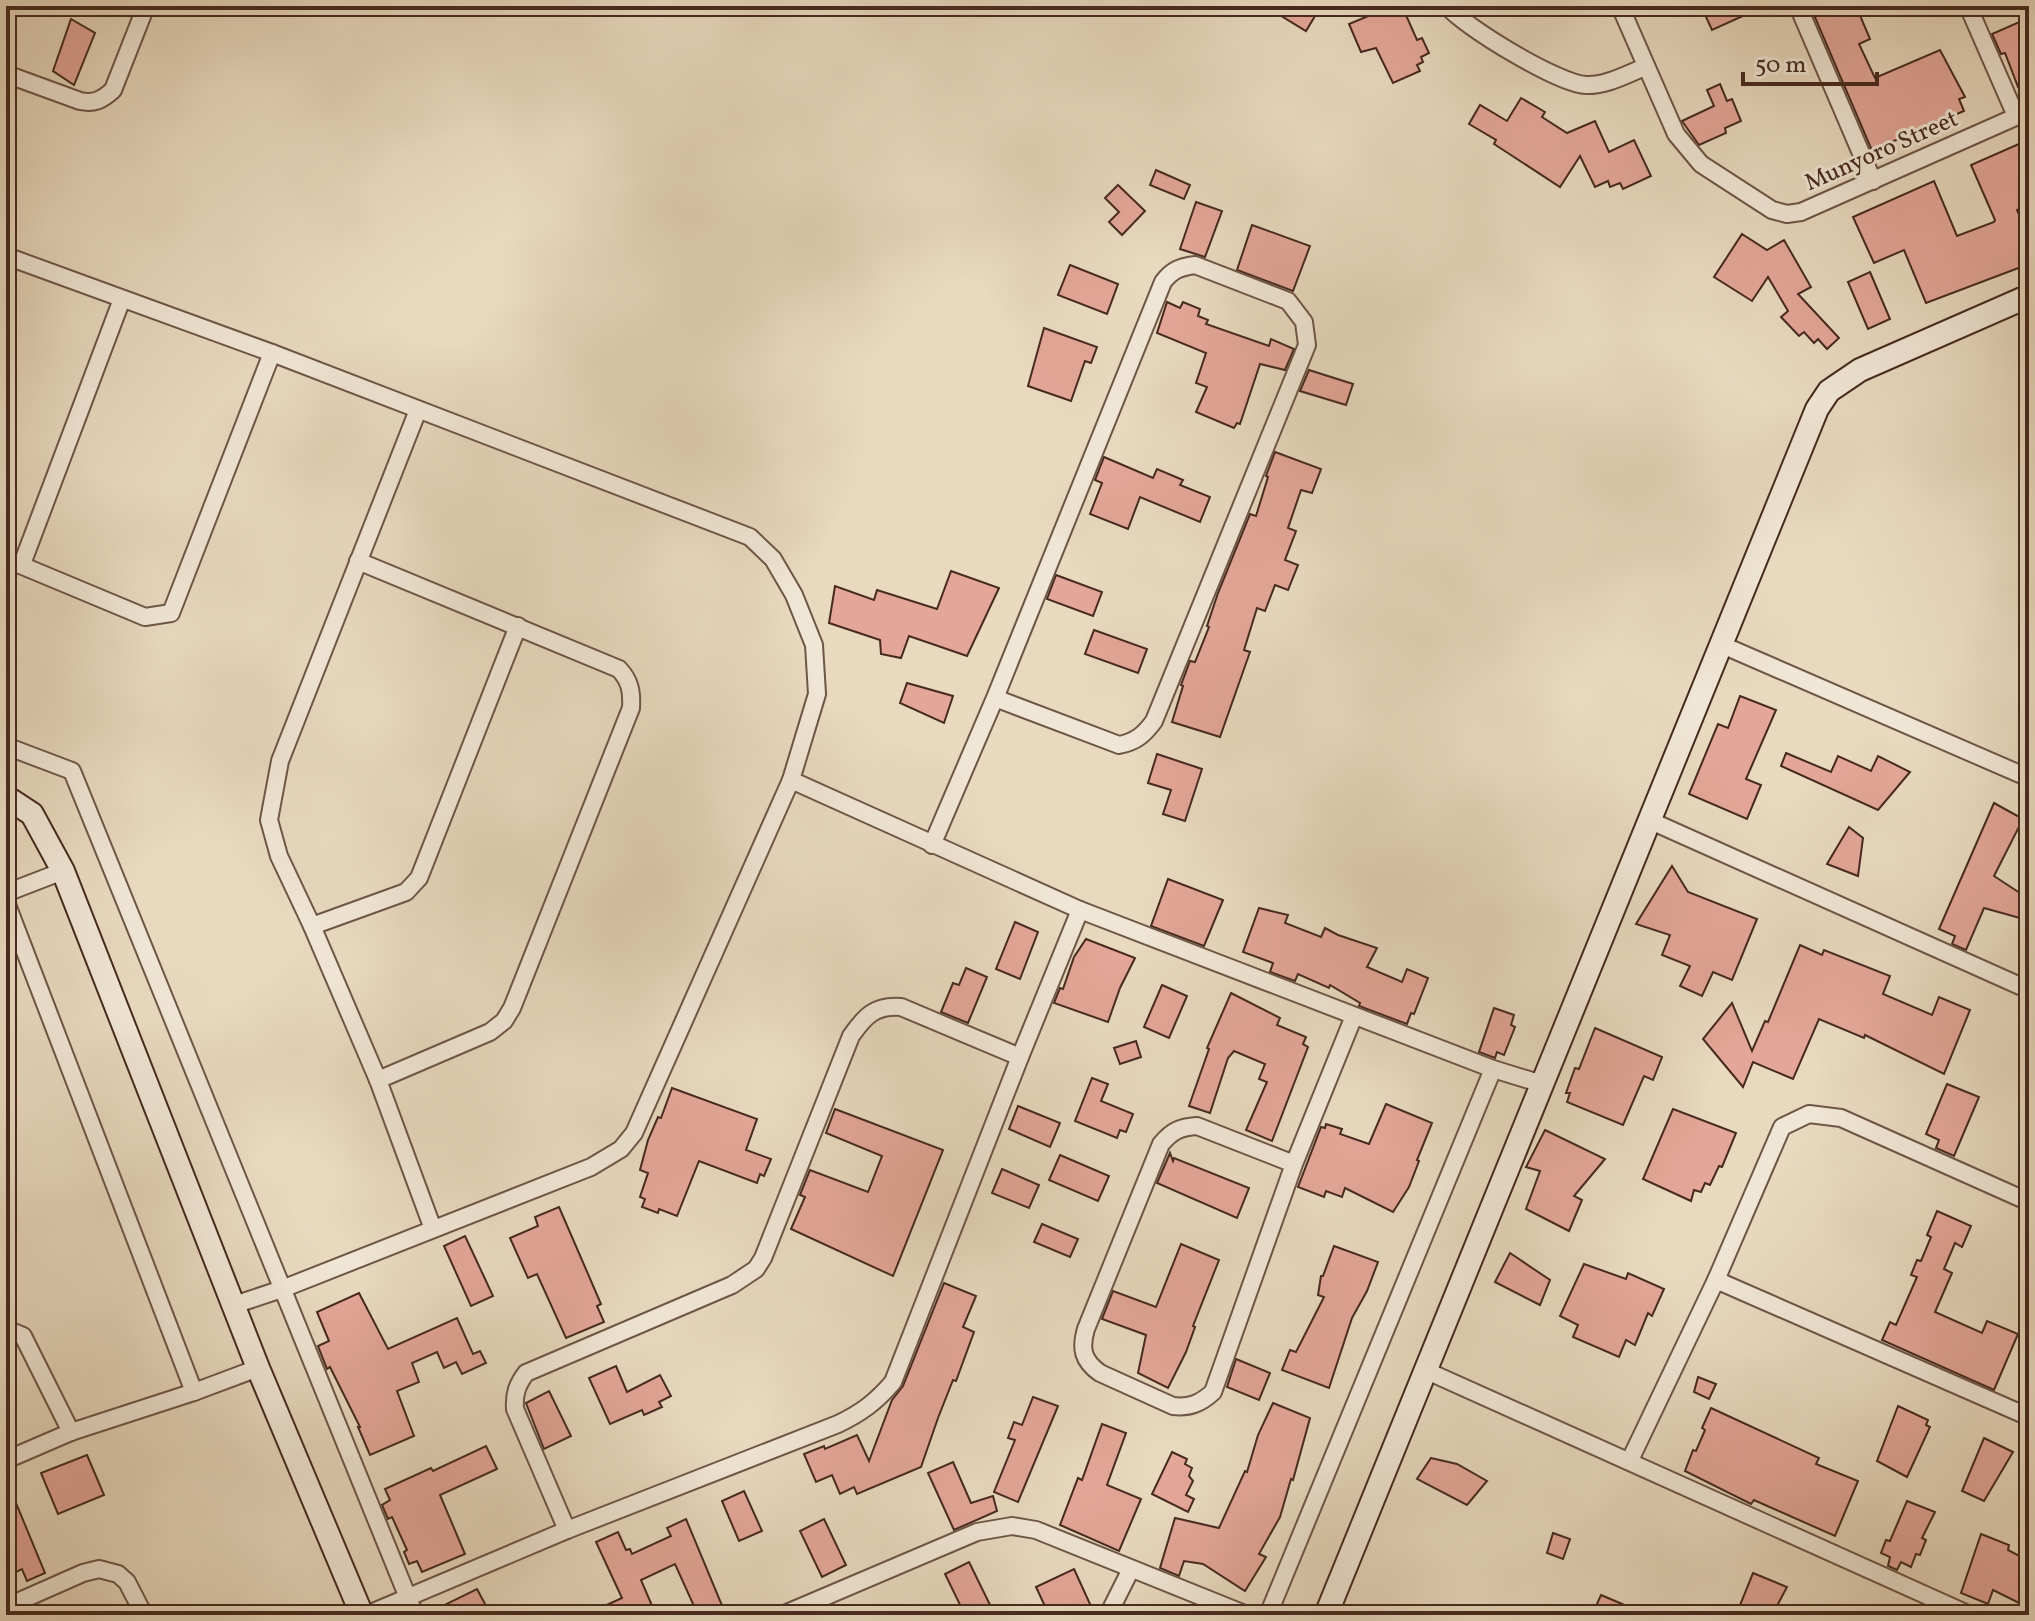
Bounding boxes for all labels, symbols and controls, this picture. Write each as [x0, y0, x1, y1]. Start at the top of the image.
scale bar [1743, 36, 1877, 86]
text: 50 m [1755, 49, 1807, 83]
street label: Munyoro Street [1800, 103, 1964, 201]

